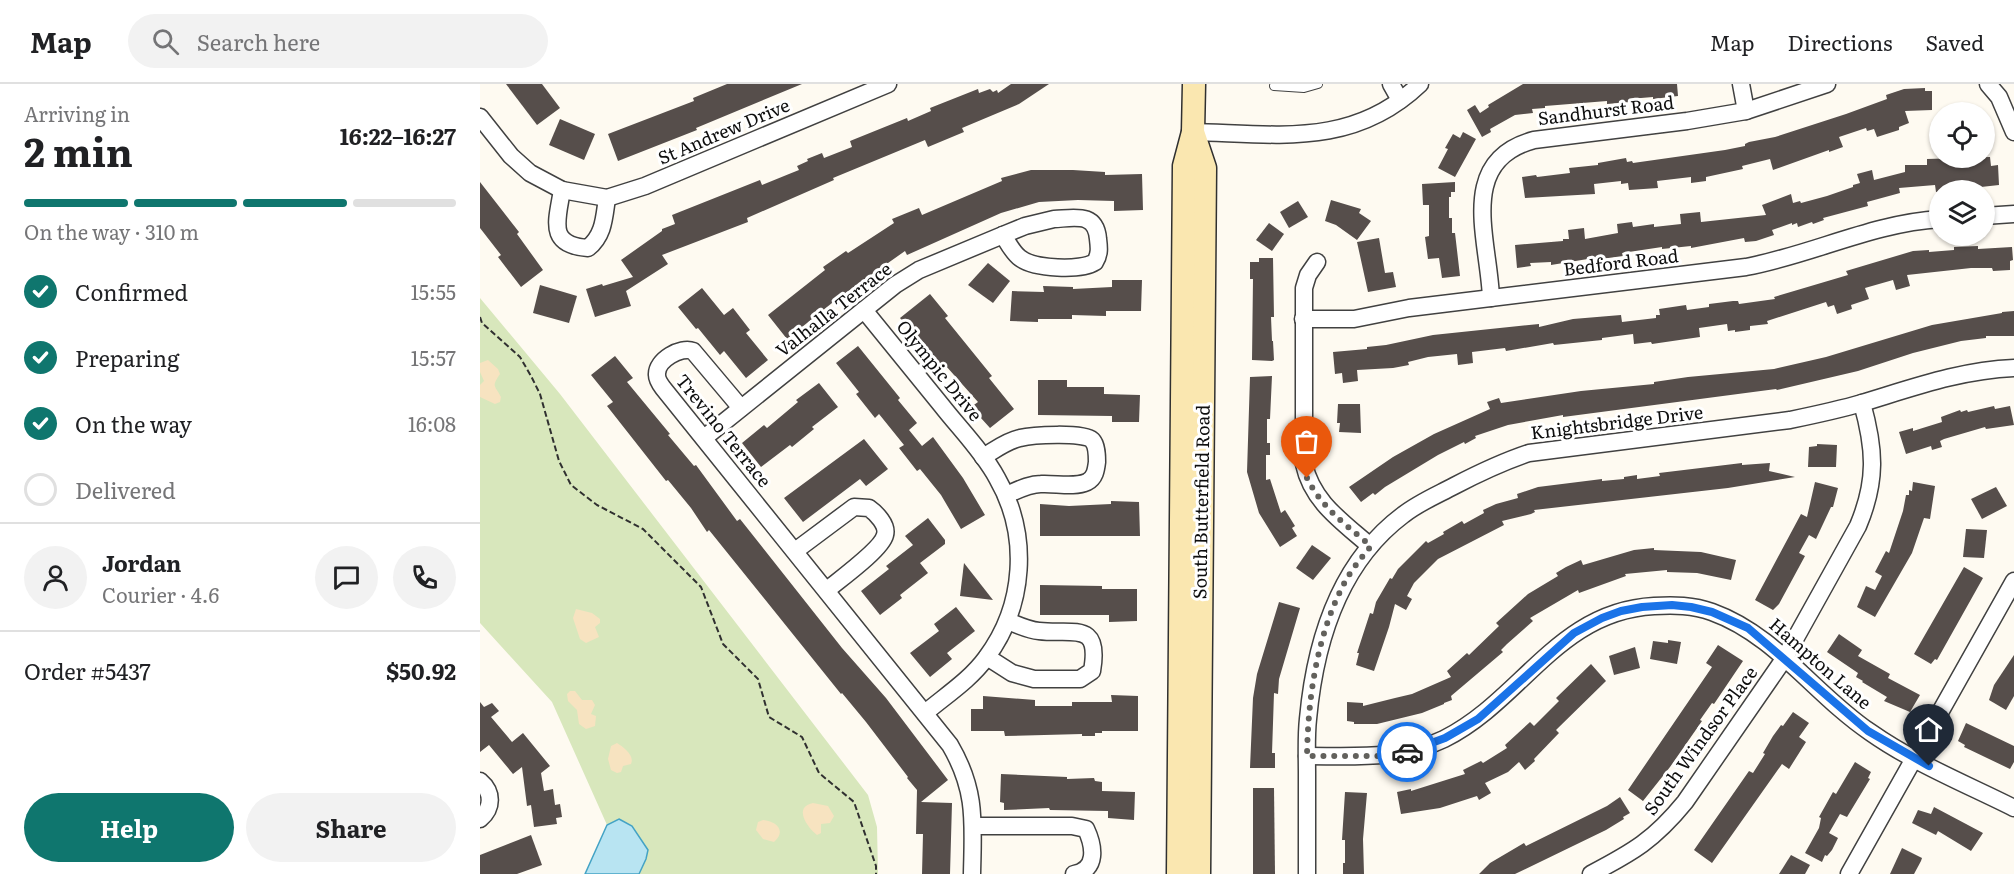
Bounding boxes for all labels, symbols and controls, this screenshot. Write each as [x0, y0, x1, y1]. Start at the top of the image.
search box [128, 14, 548, 68]
text: Map [30, 20, 92, 62]
icon: search [149, 25, 182, 58]
text: Search here [197, 25, 320, 58]
text: Map [1710, 26, 1755, 57]
text: Directions [1788, 26, 1893, 57]
text: Saved [1926, 26, 1984, 57]
street label: Sandhurst Road [1536, 88, 1675, 131]
street label: St Andrew Drive [653, 91, 794, 171]
text: Arriving in [24, 98, 130, 128]
map controls [1929, 102, 1995, 246]
button: locate [1929, 102, 1995, 168]
text: 16:22–16:27 [340, 119, 456, 152]
text: 2 min [24, 121, 133, 179]
button: layers [1929, 180, 1995, 246]
text: On the way · 310 m [24, 216, 199, 246]
street label: Bedford Road [1562, 241, 1680, 282]
street label: Valhalla Terrace [769, 255, 897, 363]
icon: check [24, 275, 57, 308]
text: Confirmed [75, 275, 188, 308]
text: 15:55 [411, 276, 456, 306]
street label: Olympic Drive [891, 314, 990, 427]
icon: check [24, 341, 57, 374]
text: Preparing [75, 341, 179, 374]
text: 15:57 [411, 342, 456, 372]
street label: Trevino Terrace [670, 368, 778, 493]
street label: Knightsbridge Drive [1529, 398, 1705, 445]
street label: South Butterfield Road [1185, 404, 1216, 599]
icon: check [24, 407, 57, 440]
text: On the way [75, 407, 192, 440]
text: 16:08 [408, 408, 456, 438]
pin [1281, 416, 1332, 478]
icon: bag [1290, 425, 1323, 458]
text: Delivered [75, 473, 176, 506]
button: person [24, 546, 87, 609]
text: Jordan [102, 546, 181, 579]
button: chat [315, 546, 378, 609]
button: phone [393, 546, 456, 609]
text: Courier · 4.6 [102, 579, 219, 609]
street label: Hampton Lane [1764, 611, 1878, 715]
text: Order #5437 [24, 654, 151, 687]
text: $50.92 [386, 654, 456, 687]
street label: South Windsor Place [1636, 660, 1763, 820]
pin [1903, 704, 1954, 766]
icon: home [1912, 713, 1945, 746]
courier [1377, 722, 1437, 782]
icon: car [1391, 736, 1424, 769]
button: Help [24, 793, 234, 862]
button: Share [246, 793, 456, 862]

